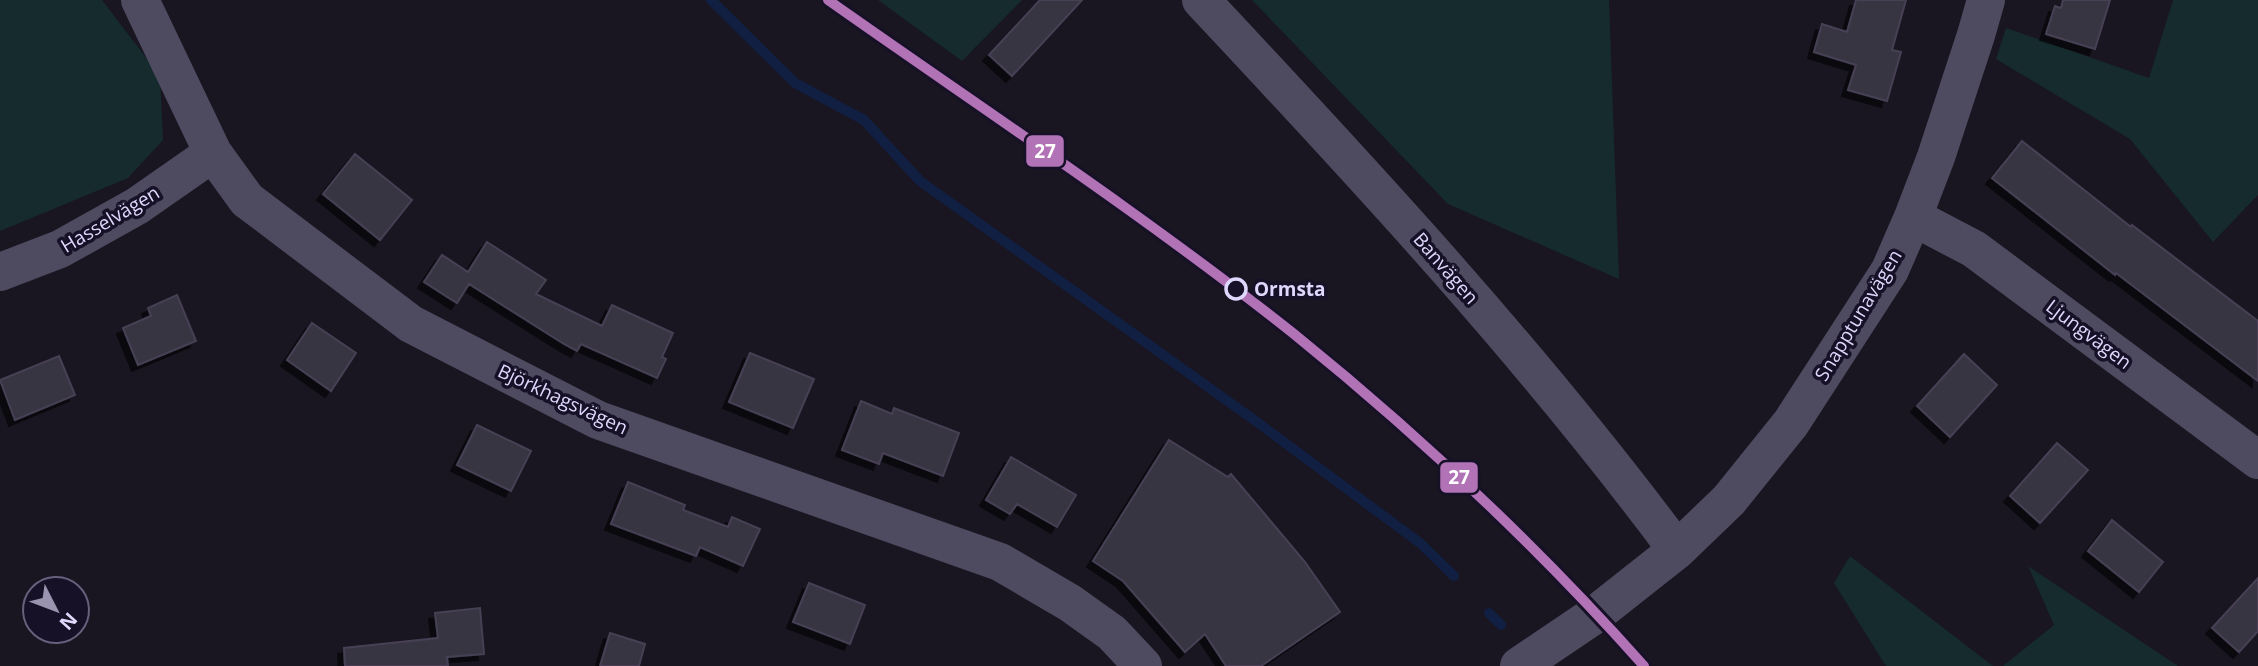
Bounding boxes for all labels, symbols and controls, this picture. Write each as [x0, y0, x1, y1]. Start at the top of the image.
line badge: 27 [1025, 134, 1065, 168]
text: 27 [1034, 138, 1056, 164]
street label: Hasselvägen [56, 179, 164, 259]
street label: Banvägen [1408, 227, 1484, 309]
street label: Snapptunavägen [1808, 244, 1908, 386]
place label: Ormsta [1254, 276, 1326, 302]
marker: Ormsta [1225, 278, 1247, 300]
street label: Ljungvägen [2041, 293, 2137, 375]
street label: Björkhagsvägen [494, 358, 632, 440]
line badge: 27 [1439, 461, 1479, 494]
text: 27 [1448, 464, 1470, 490]
north arrow [21, 575, 91, 645]
text: N [54, 607, 83, 636]

